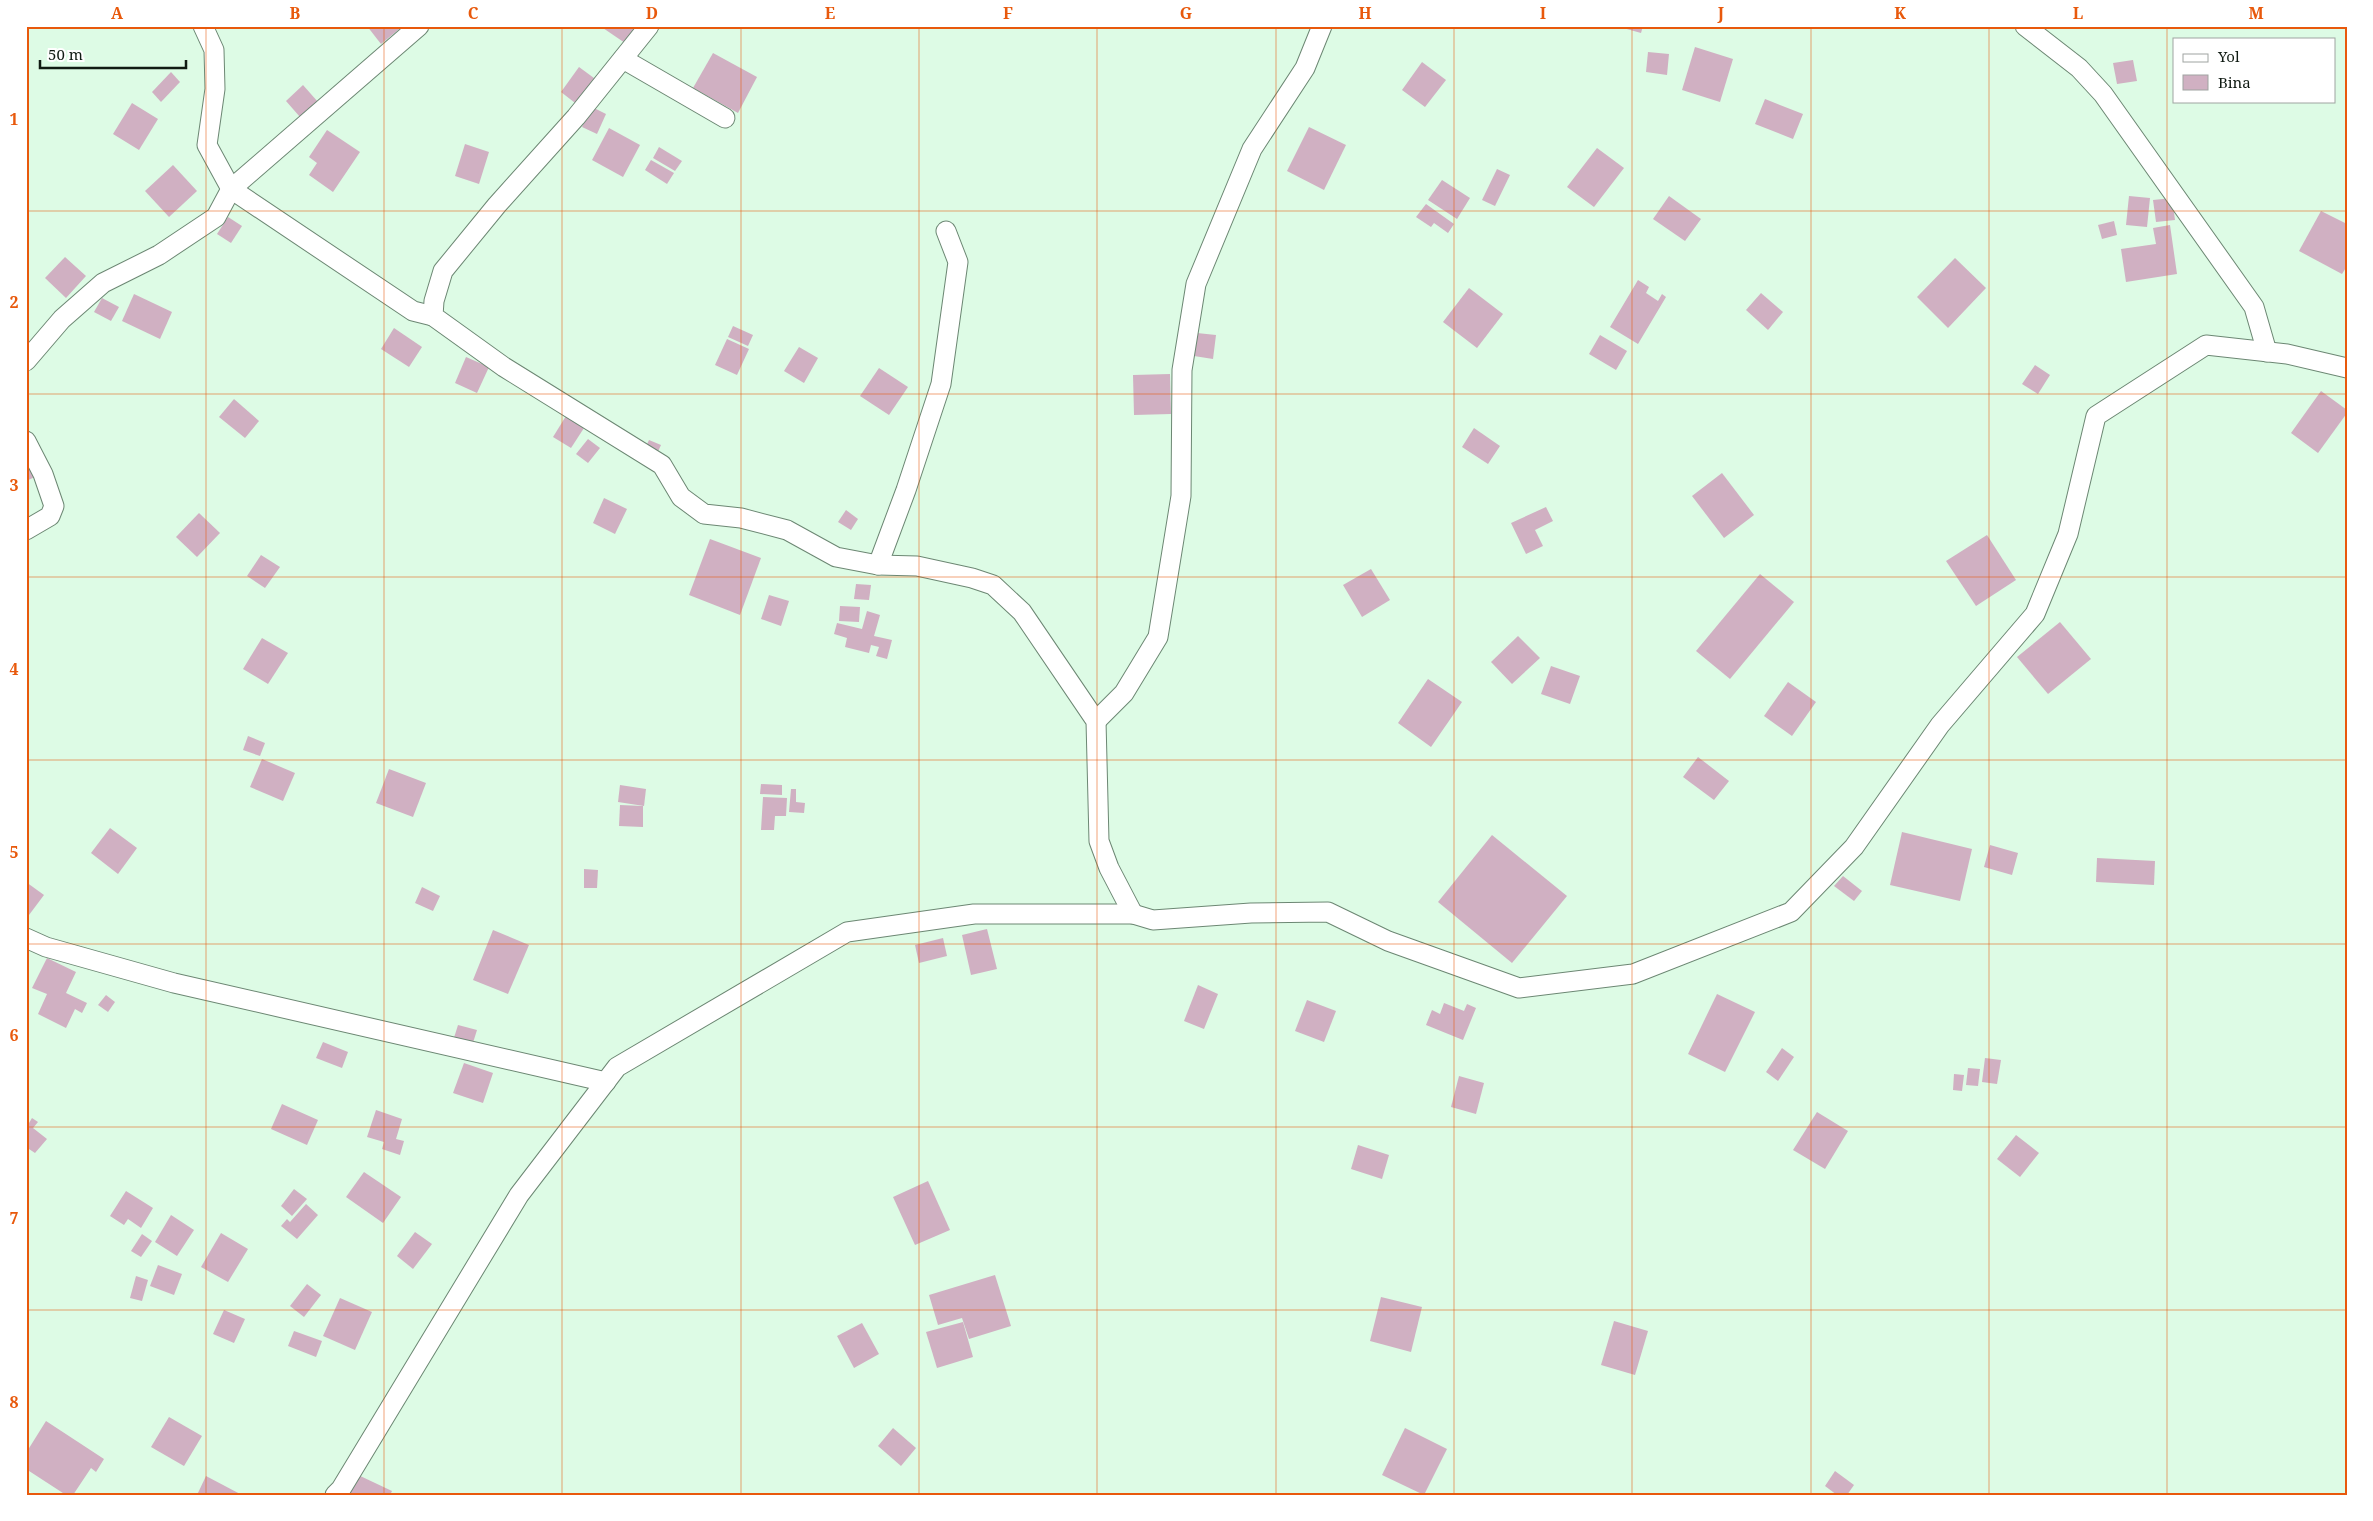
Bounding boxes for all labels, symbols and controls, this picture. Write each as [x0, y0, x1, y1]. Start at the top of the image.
text: A [111, 2, 124, 24]
text: B [290, 2, 301, 24]
text: C [468, 2, 479, 24]
text: D [646, 2, 658, 24]
text: E [825, 2, 835, 24]
text: F [1003, 2, 1013, 24]
text: G [1180, 2, 1192, 24]
text: H [1358, 2, 1372, 24]
text: I [1540, 2, 1546, 24]
text: J [1717, 2, 1725, 24]
text: K [1894, 2, 1906, 24]
text: L [2073, 2, 2083, 24]
text: M [2248, 2, 2264, 24]
scale bar [40, 38, 186, 70]
legend [2173, 38, 2336, 102]
text: 50 m [48, 44, 83, 64]
text: Yol [2217, 46, 2240, 66]
text: Bina [2218, 72, 2251, 92]
text: 1 [9, 108, 19, 130]
text: 2 [9, 291, 19, 313]
text: 3 [9, 474, 19, 496]
text: 4 [9, 658, 19, 680]
text: 5 [9, 841, 19, 863]
text: 6 [9, 1024, 19, 1046]
text: 7 [9, 1207, 19, 1229]
text: 8 [9, 1391, 19, 1413]

